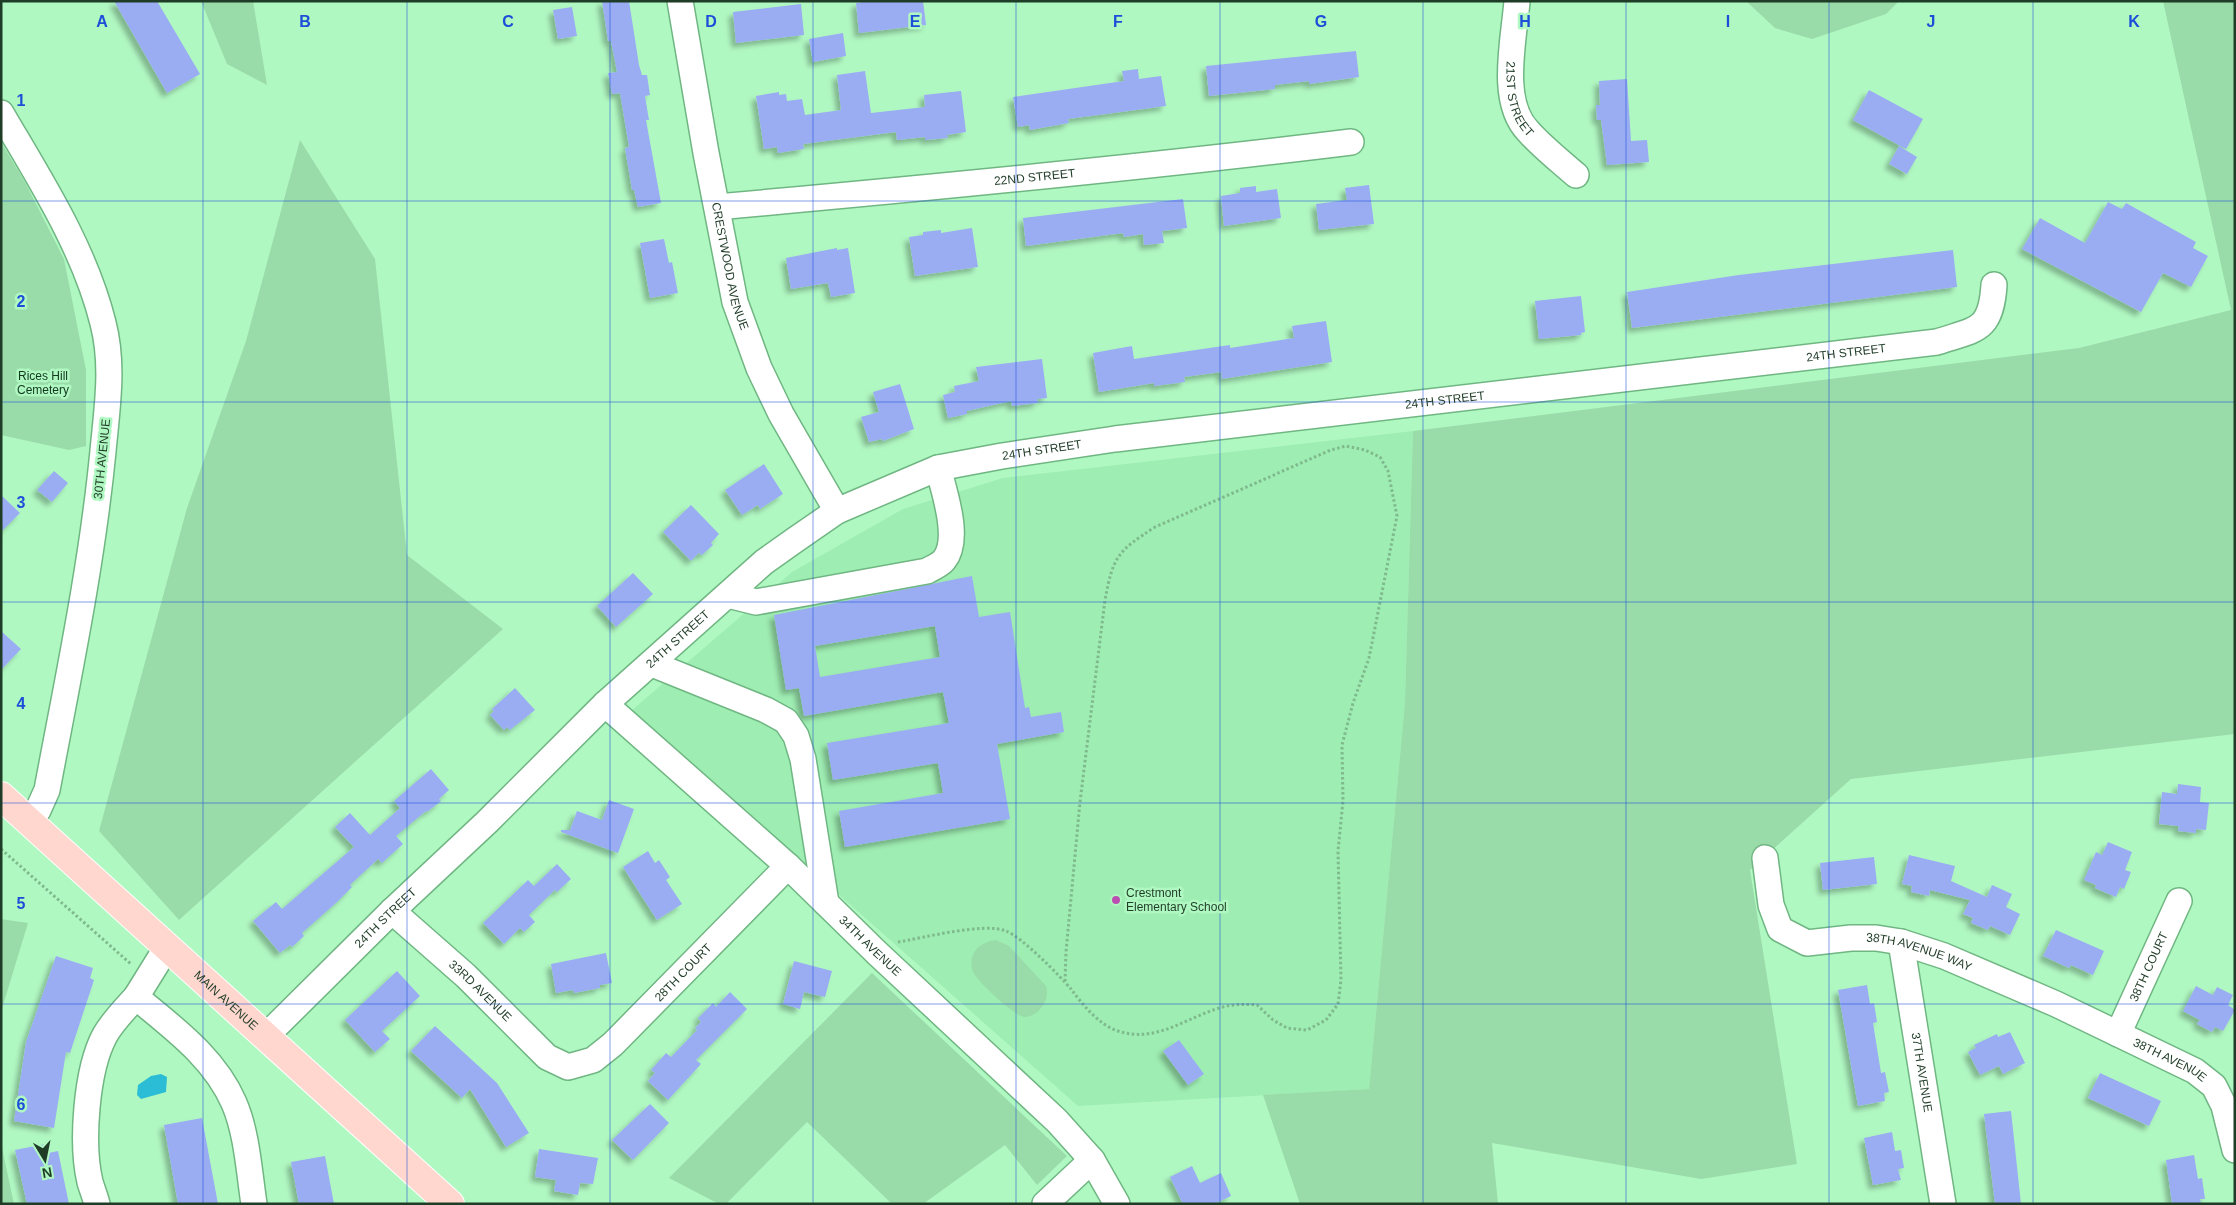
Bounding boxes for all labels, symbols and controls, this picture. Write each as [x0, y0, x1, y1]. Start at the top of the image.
text: A [96, 13, 108, 30]
text: B [299, 13, 311, 30]
text: C [502, 13, 514, 30]
text: D [705, 13, 717, 30]
text: E [910, 13, 921, 30]
text: F [1113, 13, 1123, 30]
text: G [1315, 13, 1327, 30]
text: H [1519, 13, 1531, 30]
text: I [1726, 13, 1730, 30]
text: J [1927, 13, 1935, 30]
text: K [2128, 13, 2140, 30]
street label: 21ST STREET [1503, 61, 1537, 140]
text: 1 [17, 92, 26, 109]
street label: 22ND STREET [993, 166, 1076, 188]
street label: CRESTWOOD AVENUE [709, 201, 752, 332]
text: 2 [17, 293, 26, 310]
street label: 24TH STREET [1805, 341, 1887, 364]
park label: Rices Hill Cemetery [17, 369, 69, 397]
street label: 24TH STREET [1404, 388, 1486, 412]
street label: 30TH AVENUE [91, 418, 113, 500]
street label: 24TH STREET [1001, 437, 1083, 463]
text: 3 [17, 494, 26, 511]
street label: 24TH STREET [643, 607, 713, 671]
text: 4 [17, 695, 26, 712]
street label: 24TH STREET [352, 885, 420, 951]
place label: Crestmont Elementary School [1126, 886, 1227, 914]
marker: Crestmont Elementary School [1110, 894, 1122, 906]
text: 5 [17, 895, 26, 912]
street label: 34TH AVENUE [836, 913, 904, 979]
street label: 38TH COURT [2127, 929, 2171, 1004]
street label: 38TH AVENUE WAY [1866, 931, 1974, 974]
street label: 28TH COURT [652, 940, 715, 1004]
street label: 33RD AVENUE [446, 957, 514, 1024]
street label: MAIN AVENUE [191, 968, 261, 1033]
street label: 37TH AVENUE [1909, 1031, 1935, 1113]
street label: 38TH AVENUE [2131, 1035, 2209, 1084]
text: 6 [17, 1096, 26, 1113]
north arrow [20, 1135, 70, 1185]
text: N [41, 1164, 54, 1182]

